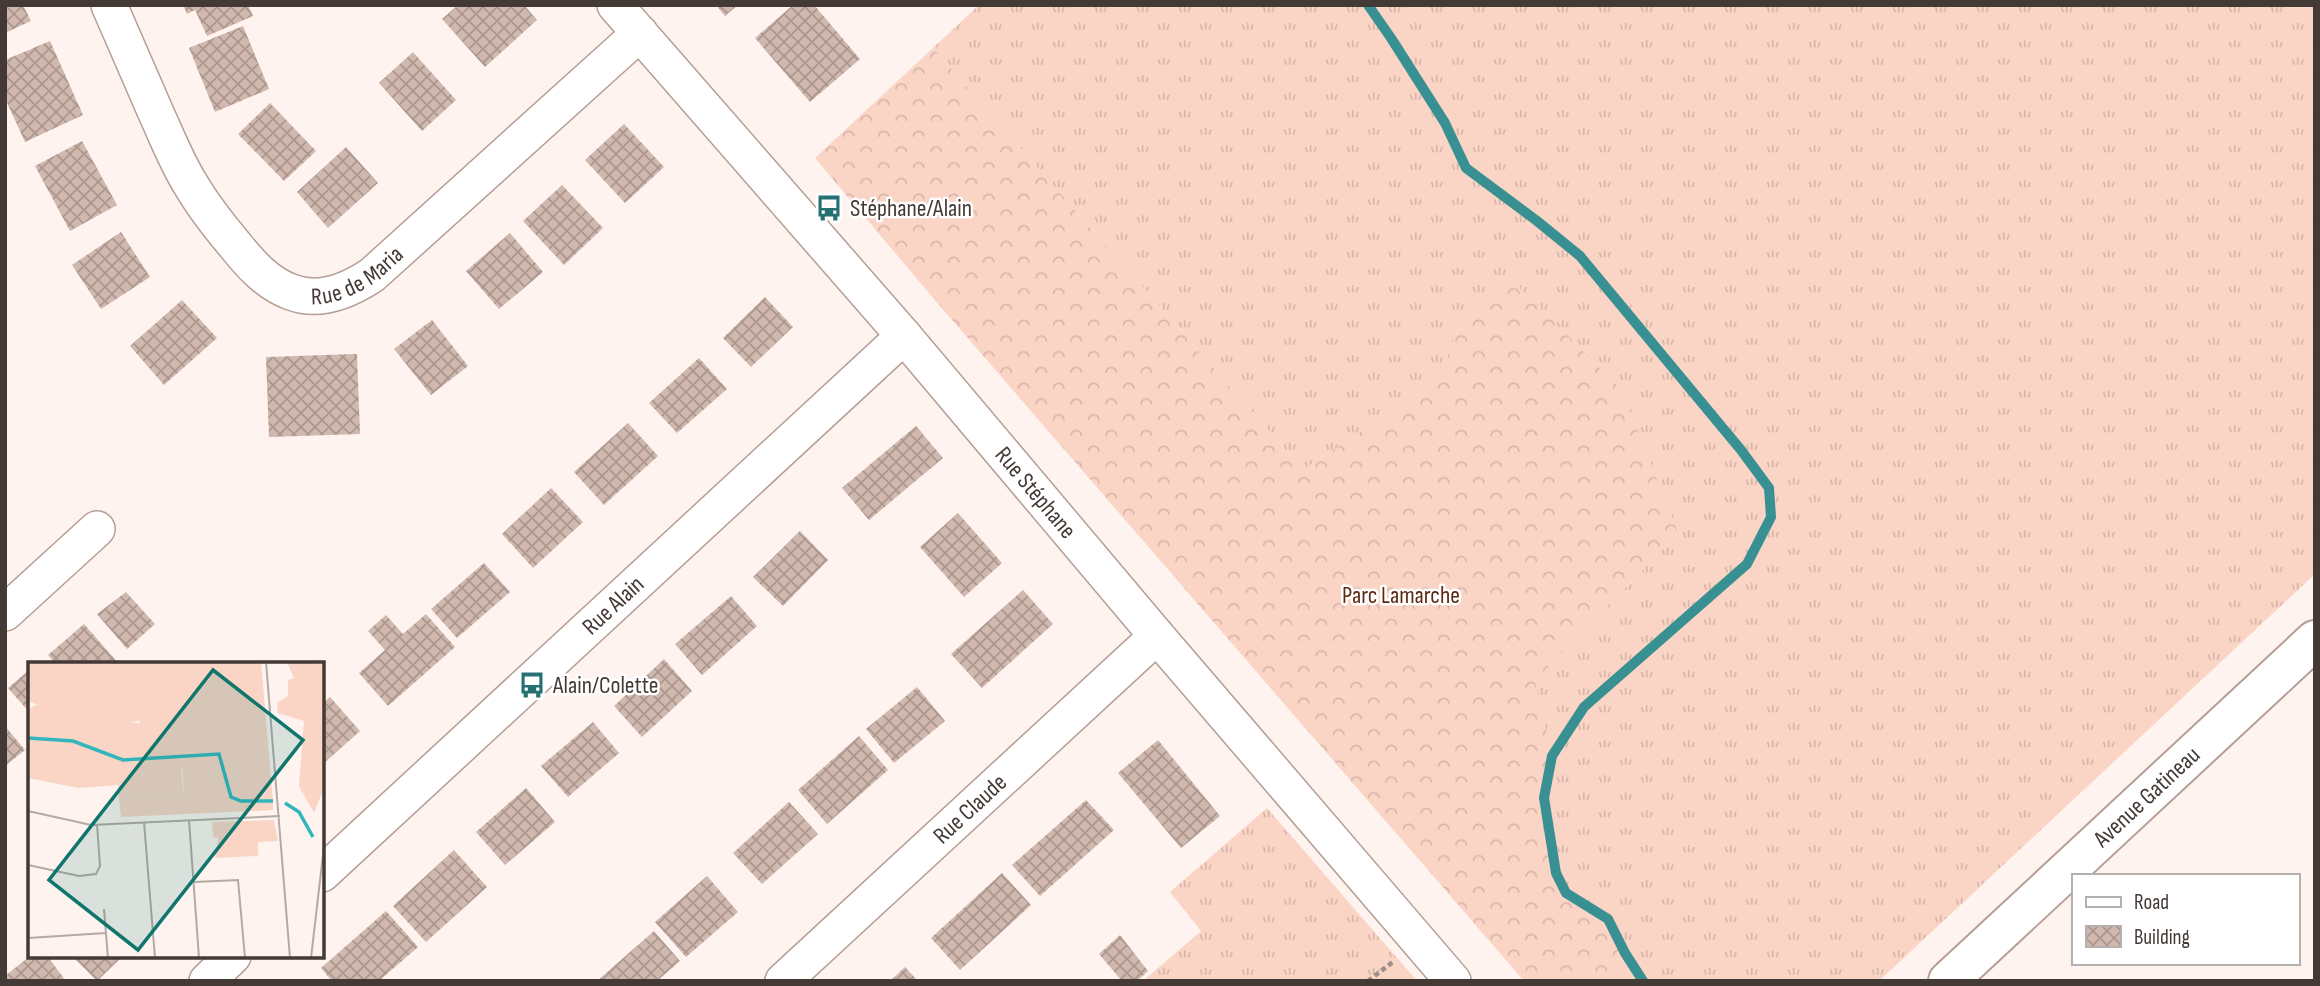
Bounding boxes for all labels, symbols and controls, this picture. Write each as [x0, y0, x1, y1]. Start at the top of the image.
bus stop icon: Stéphane/Alain [814, 193, 844, 223]
place label: Stéphane/Alain [850, 194, 972, 223]
street label: Rue de Maria [310, 240, 409, 311]
street label: Rue Stéphane [989, 441, 1083, 544]
street label: Rue Alain [576, 570, 650, 641]
park label: Parc Lamarche [1342, 581, 1460, 610]
inset map [28, 662, 324, 958]
bus stop icon: Alain/Colette [517, 670, 547, 700]
place label: Alain/Colette [552, 671, 659, 700]
street label: Avenue Gatineau [2087, 740, 2206, 854]
street label: Rue Claude [927, 768, 1012, 850]
legend [2072, 874, 2299, 965]
text: Road [2134, 890, 2169, 915]
text: Building [2134, 925, 2190, 950]

